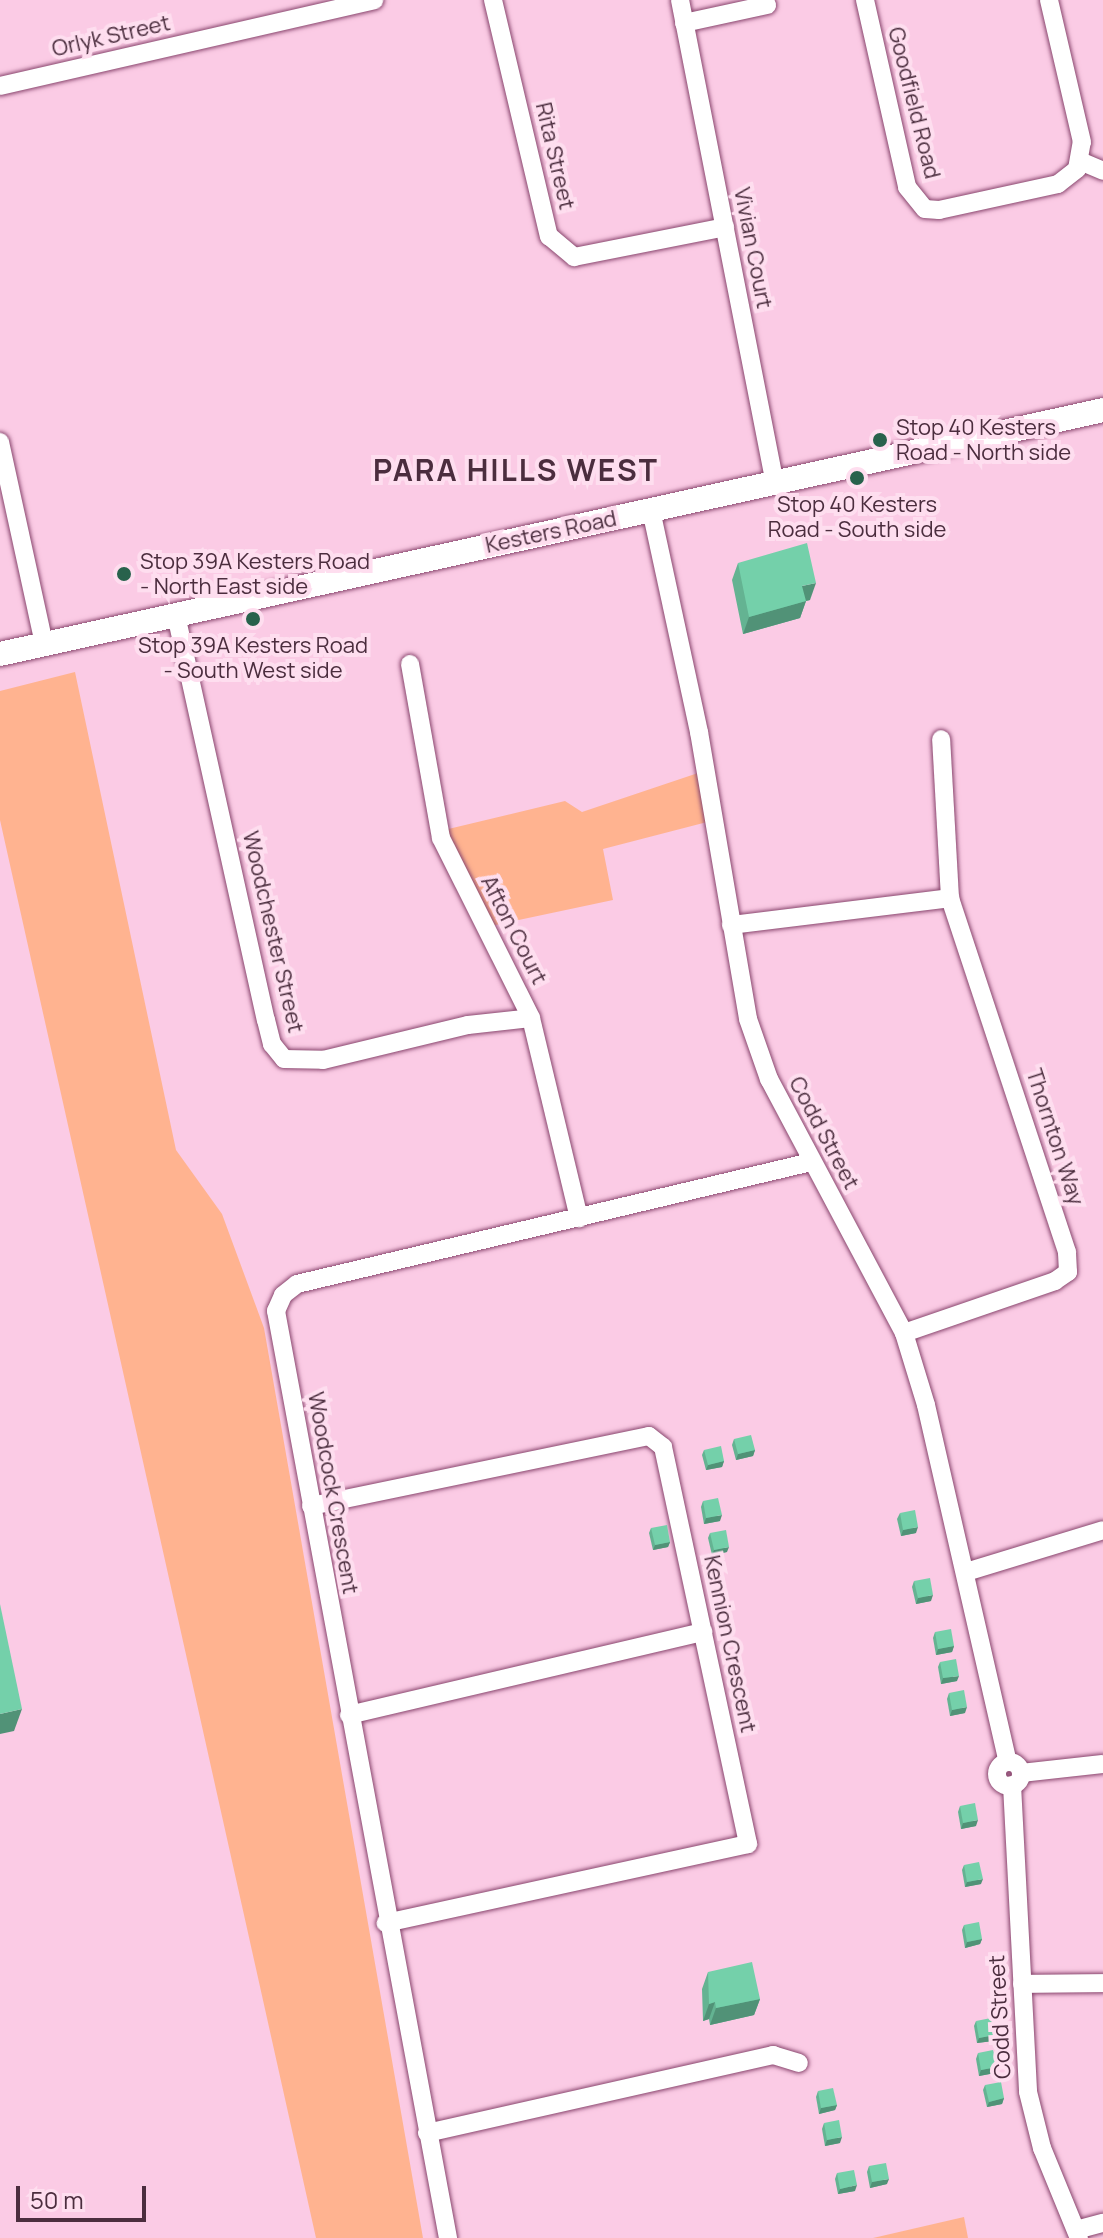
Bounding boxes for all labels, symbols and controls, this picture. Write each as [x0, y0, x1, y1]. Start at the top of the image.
street label: Orlyk Street [49, 10, 173, 62]
street label: Goodfield Road [882, 24, 946, 182]
street label: Rita Street [530, 100, 580, 212]
street label: Vivian Court [728, 185, 778, 311]
place label: Stop 40 Kesters Road - North side [896, 414, 1071, 466]
marker: Stop 40 Kesters Road - North side [871, 431, 889, 449]
district label: PARA HILLS WEST [373, 452, 659, 488]
marker: Stop 40 Kesters Road - South side [848, 469, 866, 487]
place label: Stop 40 Kesters Road - South side [768, 491, 946, 542]
street label: Kesters Road [483, 505, 619, 559]
place label: Stop 39A Kesters Road - North East side [140, 548, 370, 600]
marker: Stop 39A Kesters Road - North East side [115, 565, 133, 583]
marker: Stop 39A Kesters Road - South West side [244, 610, 262, 628]
place label: Stop 39A Kesters Road - South West side [138, 632, 368, 684]
street label: Woodchester Street [237, 829, 309, 1035]
street label: Afton Court [475, 871, 553, 989]
street label: Thornton Way [1021, 1065, 1089, 1209]
street label: Codd Street [783, 1072, 865, 1194]
street label: Woodcock Crescent [302, 1390, 364, 1596]
street label: Kennion Crescent [698, 1553, 762, 1735]
street label: Codd Street [984, 1954, 1016, 2080]
scale bar [20, 2170, 150, 2220]
text: 50 m [30, 2183, 84, 2216]

